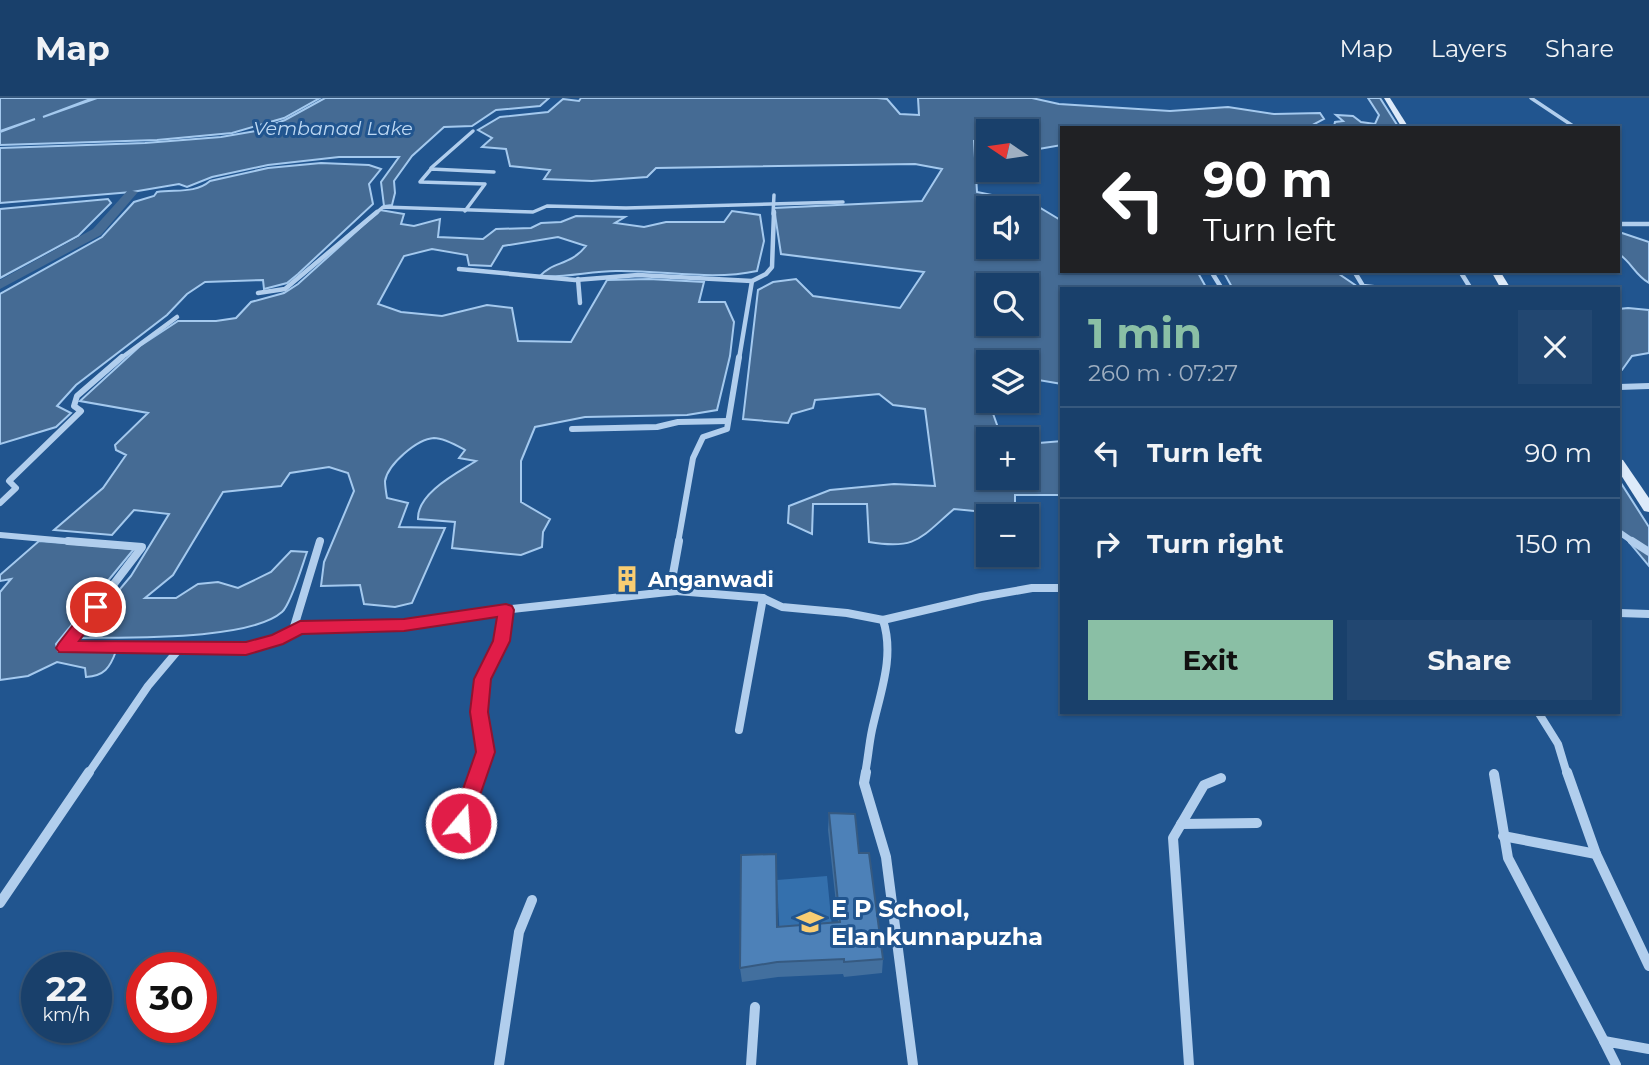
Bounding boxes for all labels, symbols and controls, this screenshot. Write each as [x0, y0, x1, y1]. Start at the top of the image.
text: Map [35, 28, 110, 68]
text: Map [1339, 34, 1393, 63]
text: Layers [1431, 34, 1507, 63]
text: Share [1545, 34, 1614, 63]
water label: Vembanad Lake [253, 117, 413, 140]
north arrow [976, 119, 1040, 182]
map controls [976, 119, 1039, 567]
text: 90 m [1203, 150, 1333, 209]
icon: left [1088, 154, 1179, 245]
button: sound [976, 196, 1039, 259]
text: Turn left [1203, 210, 1337, 249]
button: search [976, 273, 1039, 336]
text: 1 min [1088, 307, 1202, 359]
button: close [1518, 310, 1592, 384]
button: layers [976, 350, 1039, 413]
text: 260 m · 07:27 [1088, 359, 1238, 387]
button: + [976, 427, 1039, 490]
icon: left [1088, 434, 1126, 472]
text: Turn left [1147, 437, 1263, 469]
text: 90 m [1525, 437, 1592, 469]
button: − [976, 504, 1039, 567]
icon: right [1088, 525, 1126, 563]
text: Turn right [1147, 528, 1283, 560]
text: 150 m [1516, 528, 1592, 560]
building icon: Anganwadi [612, 564, 642, 594]
place label: Anganwadi [647, 567, 774, 592]
pin [66, 577, 126, 637]
icon: arrive [77, 588, 115, 626]
button: Exit [1088, 620, 1333, 700]
button: Share [1347, 620, 1592, 700]
position arrow [424, 786, 498, 860]
place label: E P School, Elankunnapuzha [831, 894, 1043, 951]
school or university icon: E P School, Elankunnapuzha [795, 907, 825, 937]
speed limit sign: 30 [126, 952, 217, 1043]
text: 22 [46, 967, 87, 1010]
text: km/h [42, 1004, 91, 1026]

